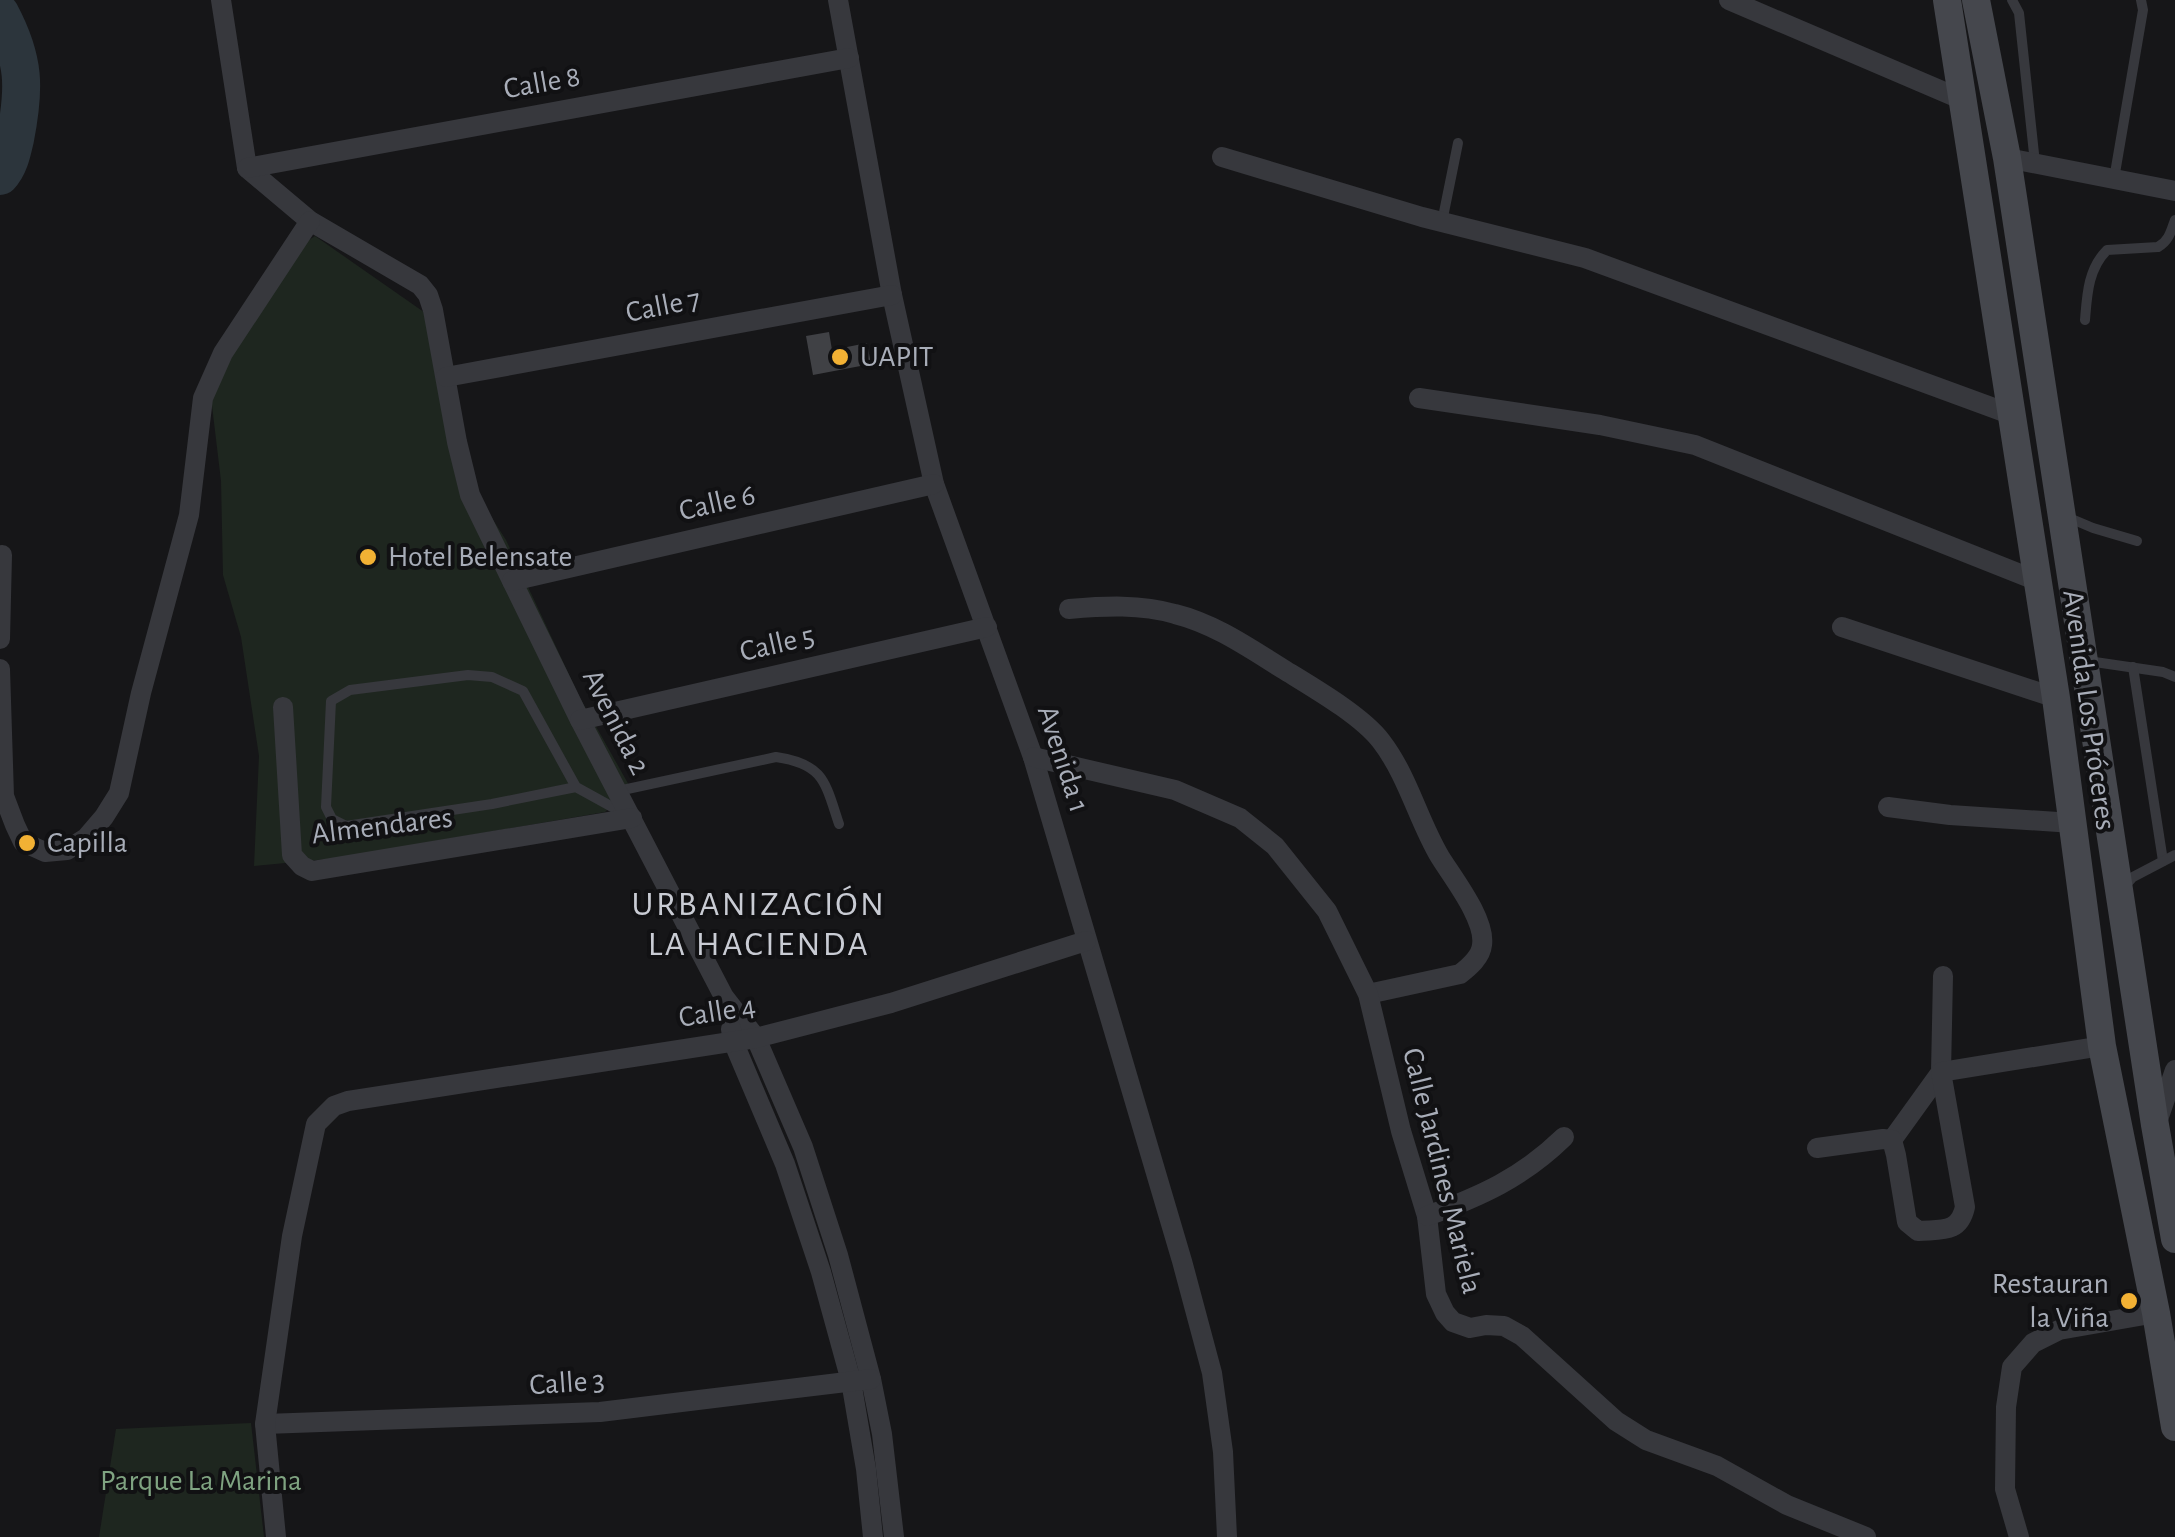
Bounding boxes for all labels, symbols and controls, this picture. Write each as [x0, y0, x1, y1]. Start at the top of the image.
street label: Calle 8 [501, 62, 583, 104]
street label: Calle 7 [623, 284, 703, 328]
place label: UAPIT [860, 342, 934, 372]
marker: UAPIT [829, 346, 851, 368]
street label: Calle 6 [676, 480, 758, 526]
place label: Hotel Belensate [388, 542, 572, 572]
marker: Hotel Belensate [357, 546, 379, 568]
street label: Avenida Los Próceres [2057, 588, 2121, 832]
street label: Calle 5 [737, 621, 817, 667]
street label: Avenida 2 [577, 665, 655, 779]
street label: Avenida 1 [1032, 702, 1094, 816]
street label: Almendares [310, 802, 454, 850]
place label: Capilla [47, 828, 128, 858]
marker: Capilla [16, 832, 38, 854]
district label: URBANIZACIÓN LA HACIENDA [632, 885, 886, 962]
street label: Calle 4 [676, 991, 758, 1033]
street label: Calle Jardines Mariela [1397, 1045, 1487, 1297]
place label: Restauran la Viña [1992, 1269, 2109, 1333]
marker: Restauran la Viña [2118, 1290, 2140, 1312]
street label: Calle 3 [528, 1365, 606, 1401]
park label: Parque La Marina [100, 1466, 302, 1496]

